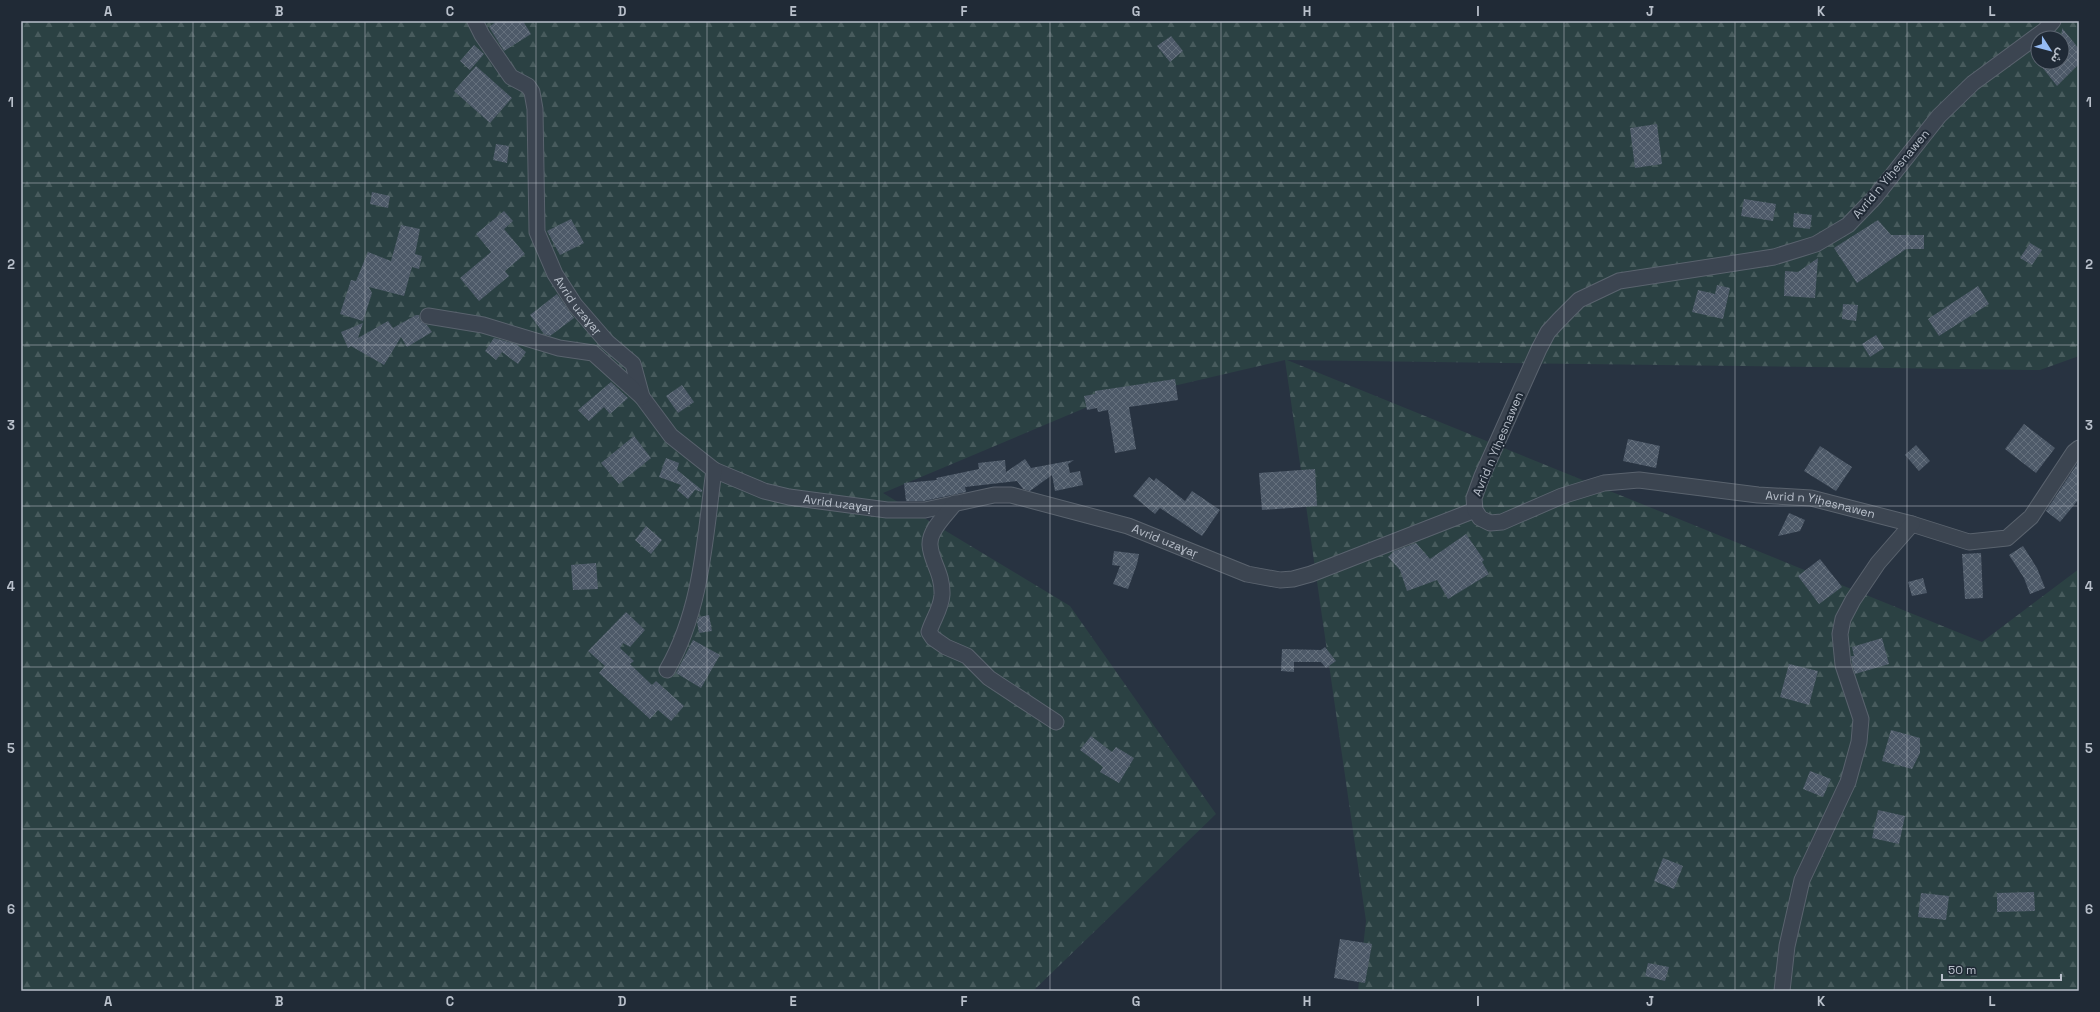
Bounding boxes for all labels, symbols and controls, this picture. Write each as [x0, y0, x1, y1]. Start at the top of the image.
text: A [104, 3, 113, 20]
text: B [275, 3, 284, 20]
text: C [446, 3, 454, 20]
text: D [618, 3, 627, 20]
text: E [789, 3, 797, 20]
text: F [961, 3, 968, 20]
text: G [1132, 3, 1140, 20]
text: H [1303, 3, 1311, 20]
text: I [1476, 3, 1480, 20]
text: J [1646, 3, 1654, 20]
text: K [1817, 3, 1826, 20]
text: L [1988, 3, 1996, 20]
north arrow [2030, 30, 2070, 70]
text: ش [2048, 46, 2068, 66]
text: 1 [8, 94, 14, 111]
text: 1 [2086, 94, 2092, 111]
street label: Avrid n Yiḥesnawen [1849, 126, 1933, 222]
text: 2 [7, 256, 15, 273]
text: 2 [2085, 256, 2093, 273]
street label: Avrid uzaɣaṛ [550, 273, 606, 339]
street label: Avrid n Yiḥesnawen [1469, 390, 1527, 498]
text: 3 [7, 417, 15, 434]
text: 3 [2085, 417, 2093, 434]
street label: Avrid n Yiḥesnawen [1765, 487, 1877, 522]
street label: Avrid uzaɣaṛ [802, 491, 874, 516]
street label: Avrid uzaɣaṛ [1130, 520, 1201, 562]
text: 4 [7, 578, 15, 595]
text: 4 [2085, 578, 2093, 595]
text: 5 [7, 740, 15, 757]
text: 5 [2085, 740, 2093, 757]
text: 6 [7, 901, 15, 918]
text: 6 [2085, 901, 2093, 918]
scale bar [1942, 956, 2061, 982]
text: 50 m [1948, 962, 1976, 978]
text: A [104, 993, 113, 1010]
text: B [275, 993, 284, 1010]
text: C [446, 993, 454, 1010]
text: D [618, 993, 627, 1010]
text: E [789, 993, 797, 1010]
text: F [961, 993, 968, 1010]
text: G [1132, 993, 1140, 1010]
text: H [1303, 993, 1311, 1010]
text: I [1476, 993, 1480, 1010]
text: J [1646, 993, 1654, 1010]
text: K [1817, 993, 1826, 1010]
text: L [1988, 993, 1996, 1010]

